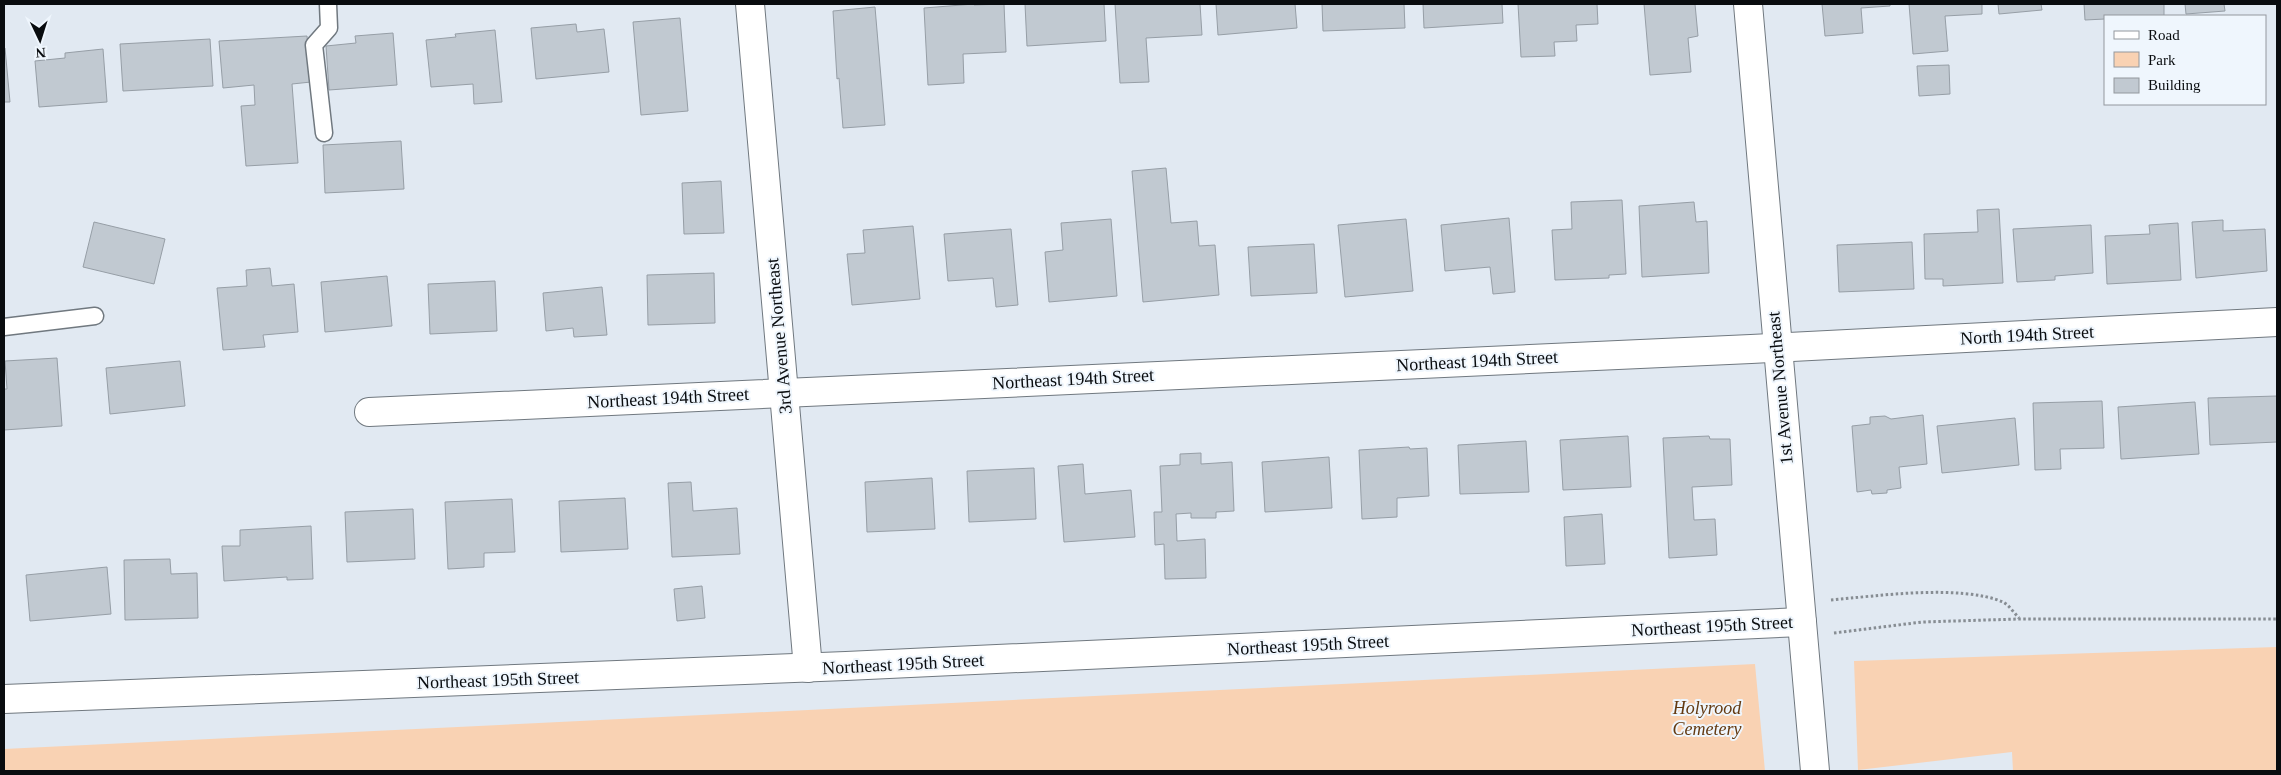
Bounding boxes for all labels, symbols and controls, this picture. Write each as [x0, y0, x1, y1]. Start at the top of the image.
north arrow [15, 15, 65, 65]
legend [2104, 15, 2266, 105]
text: Road [2148, 27, 2180, 43]
text: N [35, 45, 46, 60]
text: Park [2148, 52, 2176, 68]
text: Building [2148, 77, 2201, 93]
street label: 3rd Avenue Northeast [762, 257, 796, 415]
street label: 1st Avenue Northeast [1763, 311, 1797, 465]
street label: North 194th Street [1960, 322, 2094, 348]
street label: Northeast 194th Street [1396, 347, 1558, 375]
street label: Northeast 194th Street [992, 365, 1154, 393]
street label: Northeast 194th Street [587, 384, 749, 412]
street label: Northeast 195th Street [1631, 612, 1793, 640]
street label: Northeast 195th Street [1227, 631, 1389, 659]
street label: Northeast 195th Street [822, 650, 984, 678]
street label: Northeast 195th Street [417, 667, 579, 693]
park label: Holyrood Cemetery [1672, 698, 1742, 739]

